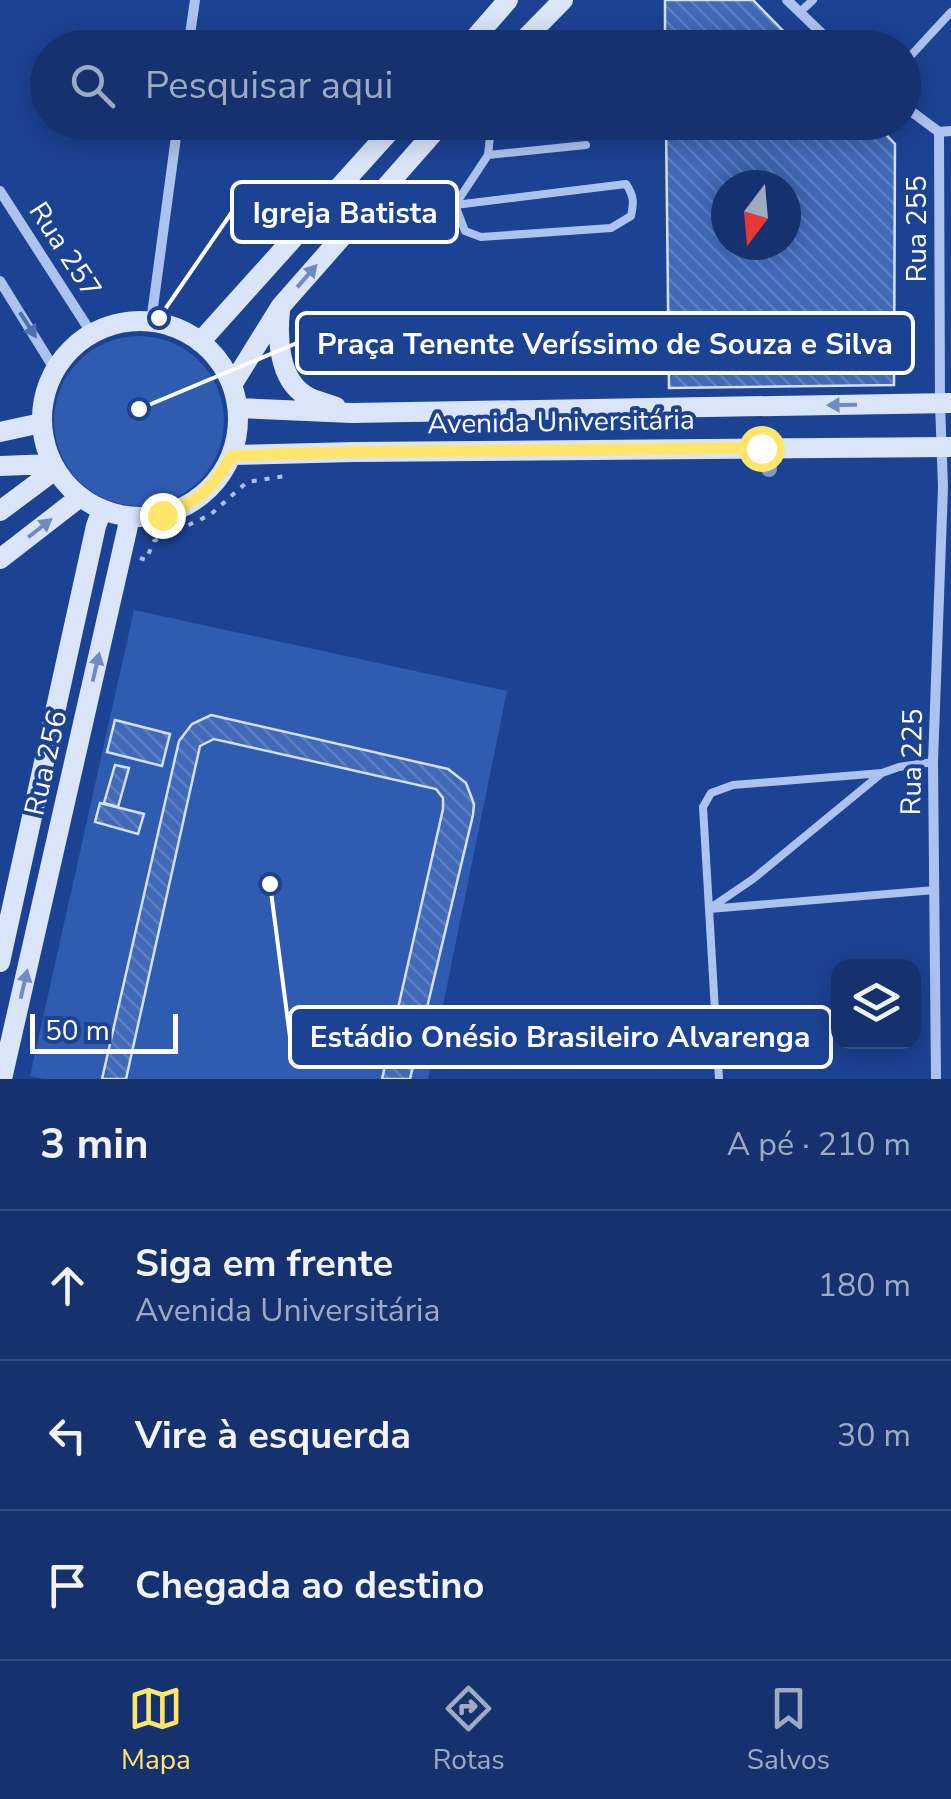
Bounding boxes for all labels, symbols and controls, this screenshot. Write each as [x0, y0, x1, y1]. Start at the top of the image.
search box [30, 30, 921, 140]
icon: search [65, 58, 120, 113]
text: Pesquisar aqui [145, 60, 393, 111]
north arrow [711, 170, 801, 260]
street label: Rua 255 [898, 176, 936, 282]
callout: Igreja Batista [232, 182, 457, 242]
text: Igreja Batista [252, 193, 438, 234]
street label: Rua 257 [20, 195, 110, 305]
one-way arrow [295, 264, 317, 289]
one-way arrow [19, 311, 37, 339]
callout: Praça Tenente Veríssimo de Souza e Silva [297, 313, 913, 373]
text: Praça Tenente Veríssimo de Souza e Silva [317, 324, 893, 365]
one-way arrow [826, 397, 858, 413]
street label: Avenida Universitária [427, 401, 695, 443]
route start [739, 426, 785, 472]
route end [140, 493, 186, 539]
one-way arrow [27, 518, 53, 539]
one-way arrow [89, 651, 104, 682]
street label: Rua 256 [15, 707, 77, 819]
street label: Rua 225 [892, 708, 932, 816]
map controls [831, 959, 921, 1049]
button: layers [831, 959, 921, 1049]
one-way arrow [16, 968, 32, 999]
callout: Estádio Onésio Brasileiro Alvarenga [290, 1007, 831, 1067]
scale bar [30, 1009, 178, 1054]
text: 50 m [45, 1012, 110, 1050]
text: Estádio Onésio Brasileiro Alvarenga [310, 1017, 810, 1058]
text: 3 min [40, 1116, 149, 1173]
text: A pé · 210 m [727, 1123, 911, 1166]
text: Siga em frente [135, 1238, 393, 1289]
icon: ahead [40, 1258, 95, 1313]
text: 180 m [818, 1264, 911, 1307]
text: Avenida Universitária [135, 1289, 440, 1332]
icon: left [40, 1408, 95, 1463]
text: Vire à esquerda [135, 1410, 411, 1461]
text: 30 m [837, 1414, 911, 1457]
icon: arrive [40, 1558, 95, 1613]
text: Chegada ao destino [135, 1560, 484, 1611]
tab: Mapa [121, 1681, 191, 1779]
tab: Rotas [433, 1681, 505, 1779]
tab: Salvos [747, 1681, 830, 1779]

